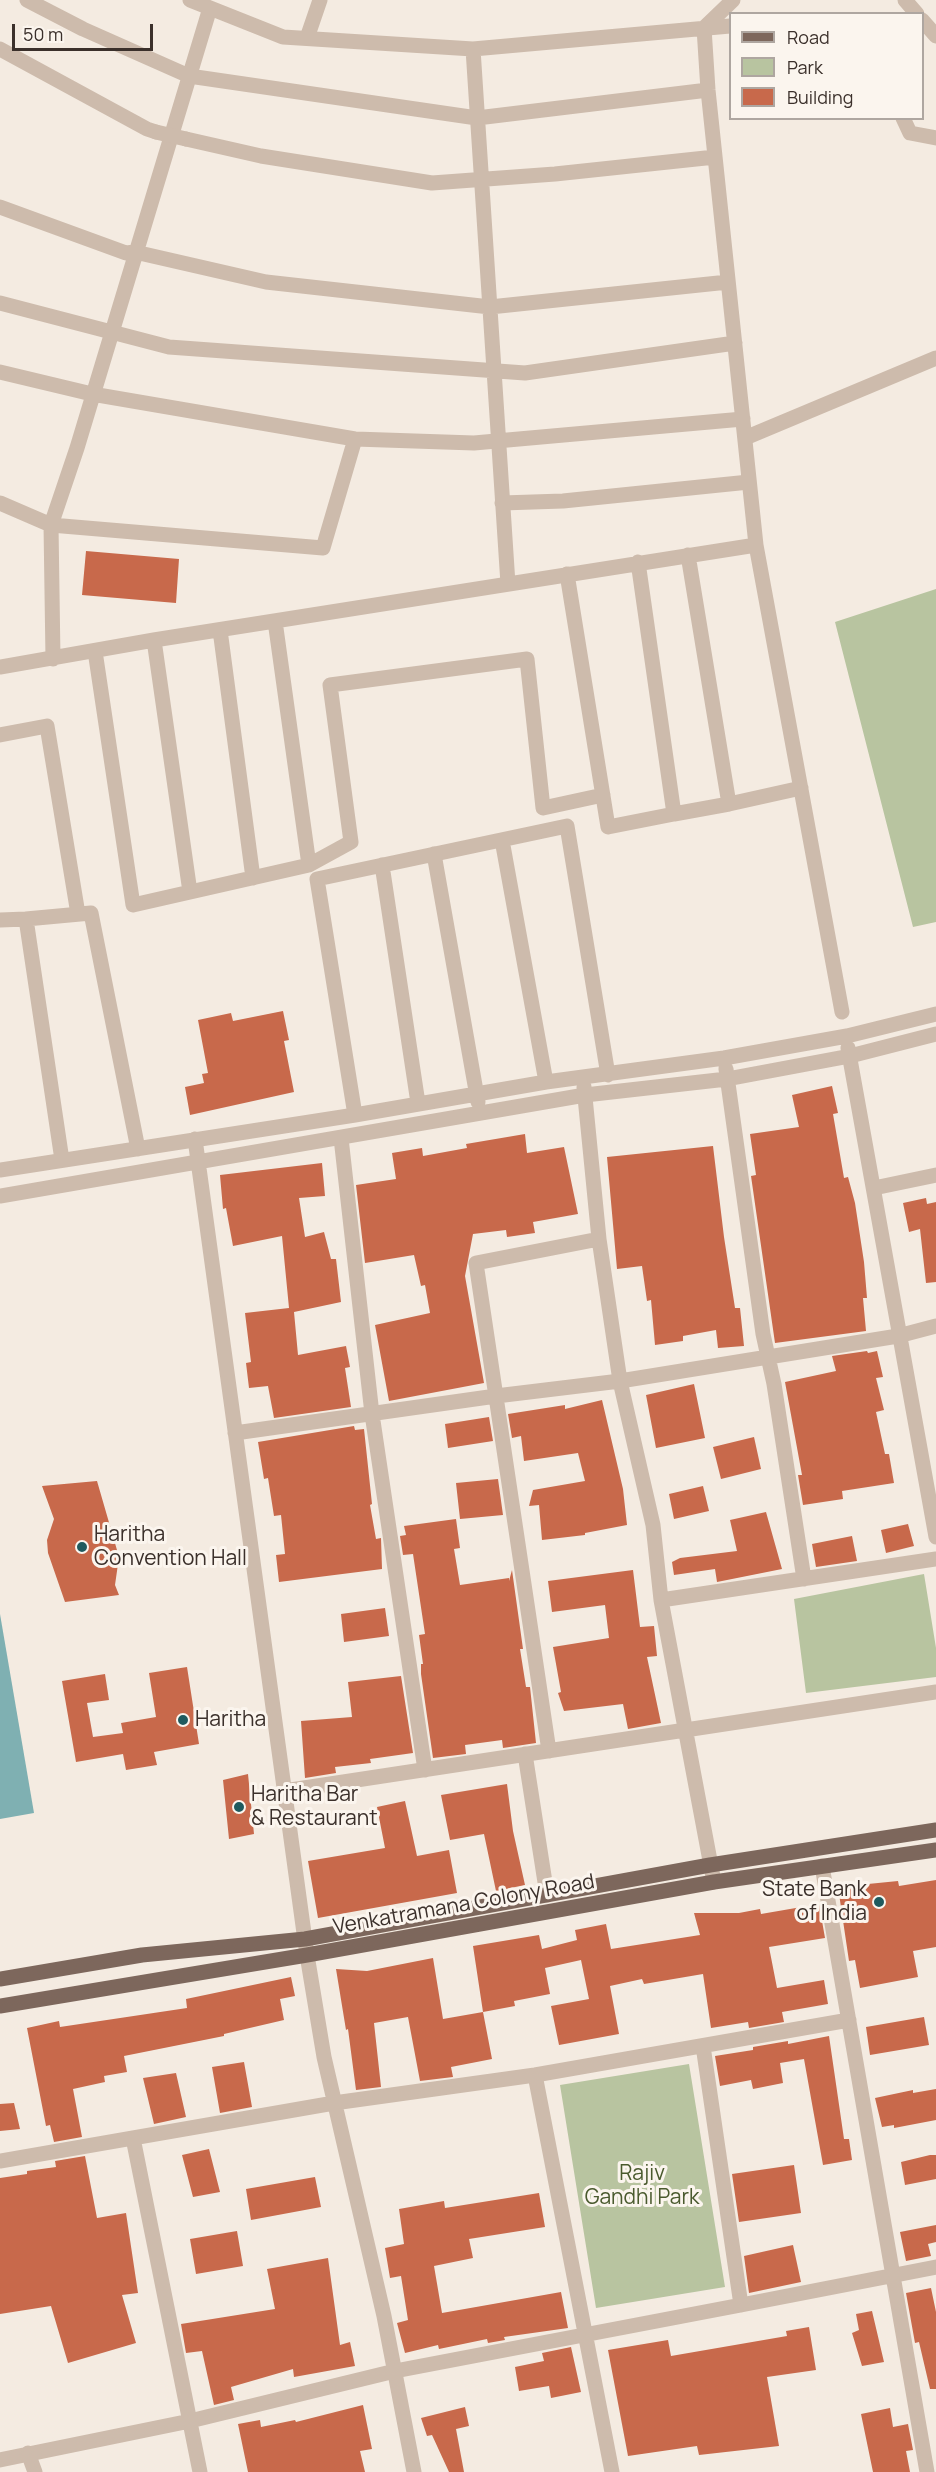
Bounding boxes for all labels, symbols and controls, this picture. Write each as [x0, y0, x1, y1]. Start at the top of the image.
scale bar [15, 12, 156, 50]
legend [729, 12, 924, 120]
text: 50 m [23, 22, 63, 46]
text: Road [787, 25, 830, 49]
text: Park [787, 55, 823, 79]
text: Building [787, 85, 853, 109]
place label: Haritha Convention Hall [94, 1522, 247, 1572]
marker: Haritha Convention Hall [75, 1540, 89, 1554]
place label: Haritha [195, 1707, 266, 1733]
marker: Haritha [176, 1713, 190, 1727]
place label: Haritha Bar & Restaurant [251, 1782, 378, 1832]
marker: Haritha Bar & Restaurant [232, 1800, 246, 1814]
street label: Venkatramana Colony Road [331, 1870, 597, 1940]
place label: State Bank of India [762, 1877, 867, 1927]
marker: State Bank of India [872, 1895, 886, 1909]
park label: Rajiv Gandhi Park [585, 2161, 699, 2211]

